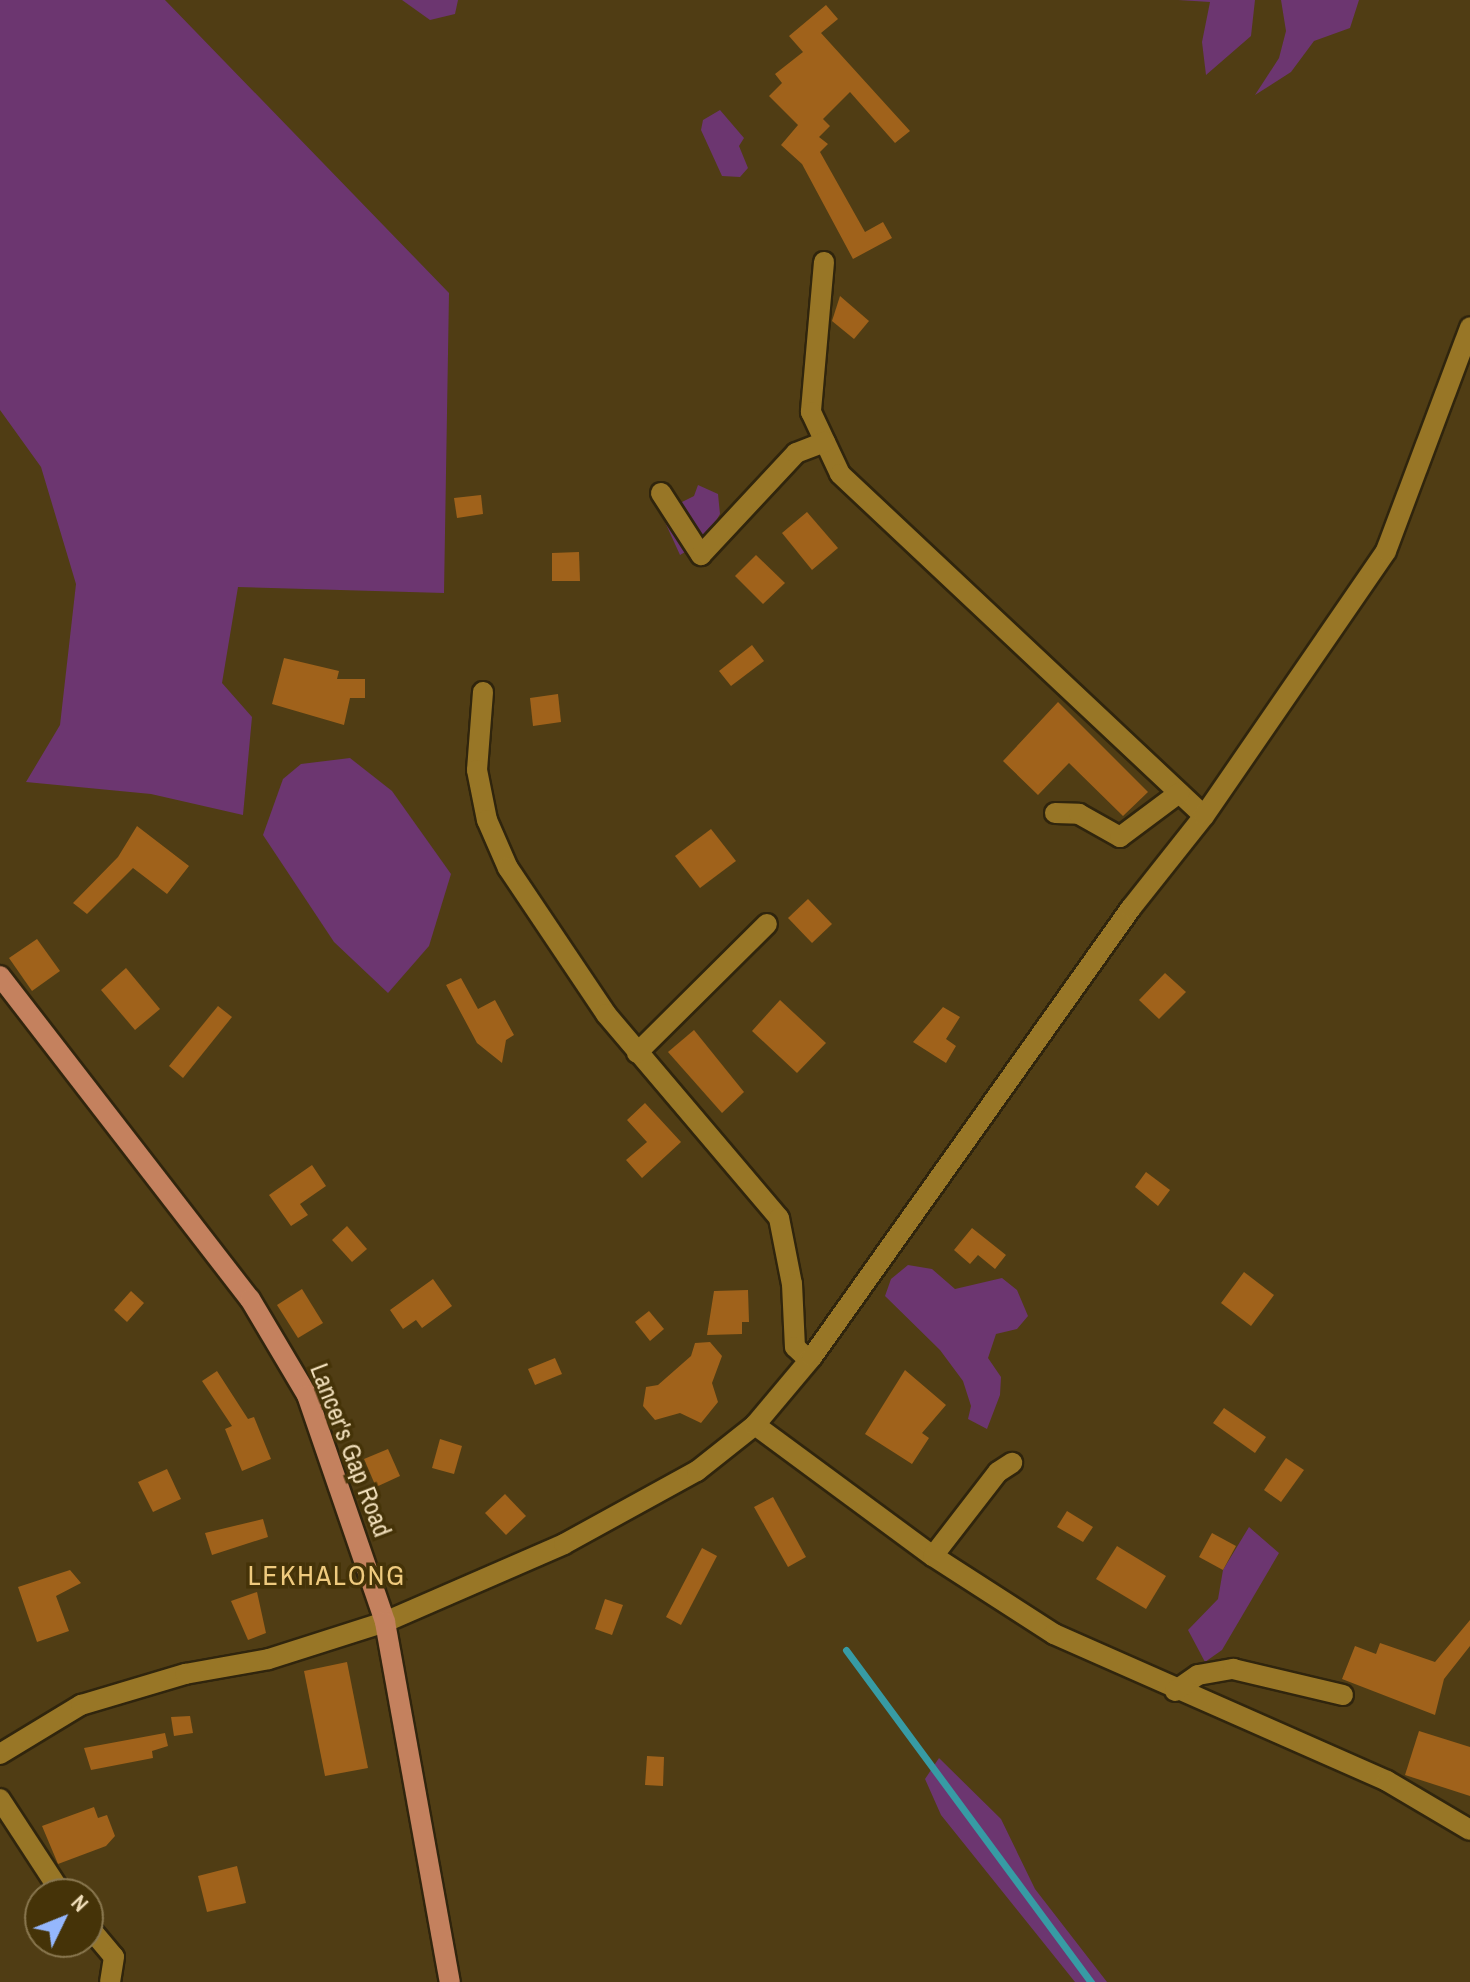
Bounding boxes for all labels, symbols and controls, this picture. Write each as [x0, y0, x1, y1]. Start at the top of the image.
street label: Lancer's Gap Road [304, 1359, 398, 1541]
district label: LEKHALONG [248, 1558, 406, 1592]
north arrow [24, 1878, 104, 1958]
text: N [65, 1888, 96, 1918]

